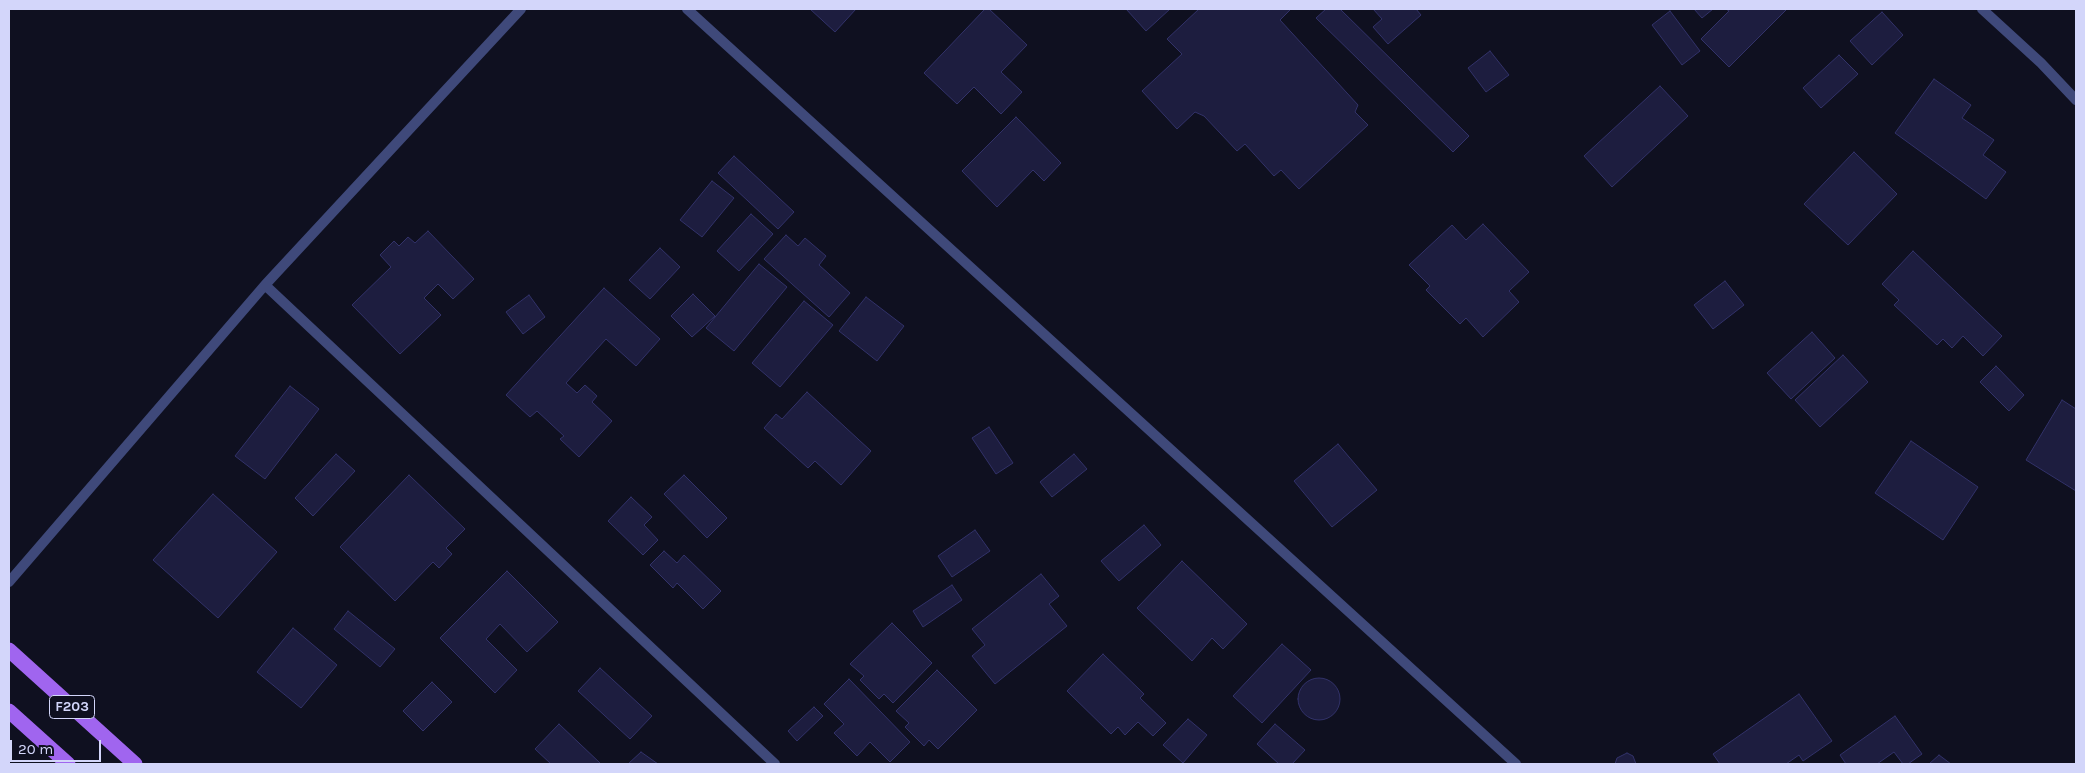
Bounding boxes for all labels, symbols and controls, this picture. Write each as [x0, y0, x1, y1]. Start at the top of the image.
road number: F203 [50, 696, 94, 719]
scale bar [12, 730, 104, 762]
text: 20 m [18, 740, 53, 758]

